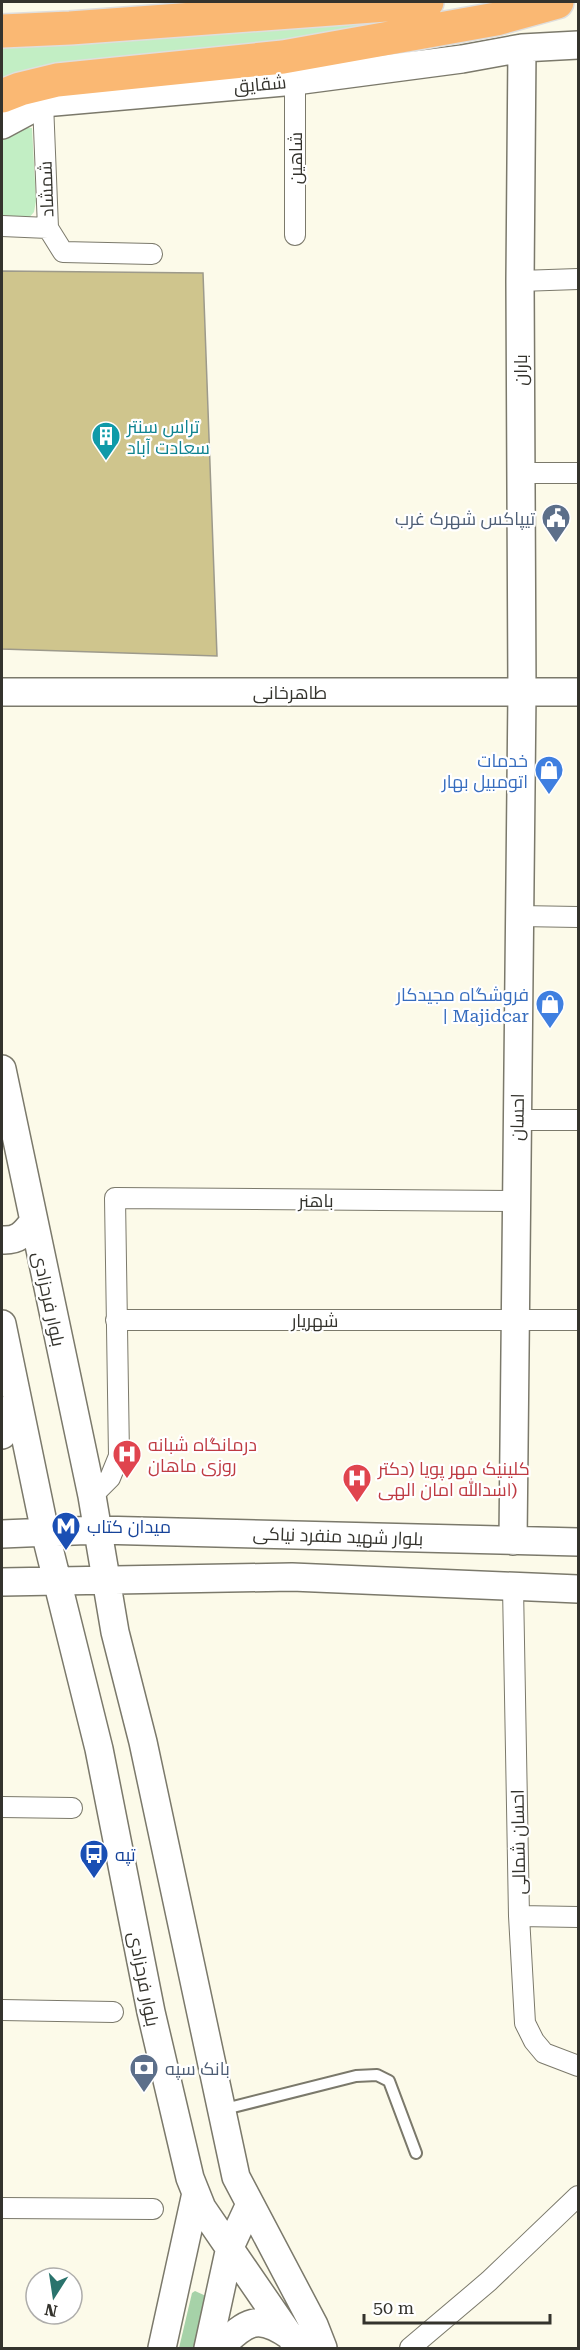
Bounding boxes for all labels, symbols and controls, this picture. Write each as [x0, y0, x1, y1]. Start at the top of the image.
street label: شقایق [233, 71, 287, 99]
street label: شاهین [285, 132, 307, 184]
street label: شمشاد [35, 160, 57, 218]
street label: باران [510, 354, 532, 386]
place label: تراس سنتر سعادت آباد [126, 416, 210, 458]
building icon: تراس سنتر سعادت آباد [90, 420, 122, 462]
public building icon: تیپاکس شهرک غرب [540, 502, 572, 544]
place label: تیپاکس شهرک غرب [395, 508, 535, 530]
street label: طاهرخانی [253, 682, 327, 704]
place label: خدمات اتومبیل بهار [441, 750, 528, 793]
shop icon: خدمات اتومبیل بهار [533, 754, 565, 796]
place label: فروشگاه مجیدکار | Majidcar [395, 984, 529, 1026]
shop icon: فروشگاه مجیدکار | Majidcar [534, 988, 566, 1030]
street label: احسان [506, 1093, 529, 1141]
street label: باهنر [297, 1190, 334, 1212]
street label: بلوار فرحزادی [28, 1250, 69, 1348]
street label: شهریار [290, 1310, 339, 1332]
place label: درمانگاه شبانه روزی ماهان [148, 1434, 257, 1477]
hospital icon: درمانگاه شبانه روزی ماهان [111, 1438, 143, 1480]
place label: کلینیک مهر پویا (دکتر اسدالله امان الهی) [377, 1458, 530, 1501]
hospital icon: کلینیک مهر پویا (دکتر اسدالله امان الهی) [341, 1462, 373, 1504]
metro station icon: میدان کتاب [50, 1510, 82, 1552]
place label: میدان کتاب [87, 1516, 171, 1538]
street label: بلوار شهید منفرد نیاکی [252, 1523, 424, 1550]
street label: احسان شمالی [507, 1789, 530, 1895]
bus stop icon: تپه [78, 1838, 110, 1880]
place label: تپه [115, 1844, 136, 1866]
street label: بلوار فرحزادی [124, 1930, 163, 2028]
bank icon: بانک سپه [128, 2052, 160, 2094]
place label: بانک سپه [165, 2058, 230, 2080]
north arrow [24, 2266, 84, 2326]
scale bar [364, 2287, 550, 2325]
text: 50 m [373, 2297, 414, 2318]
text: N [43, 2300, 59, 2321]

